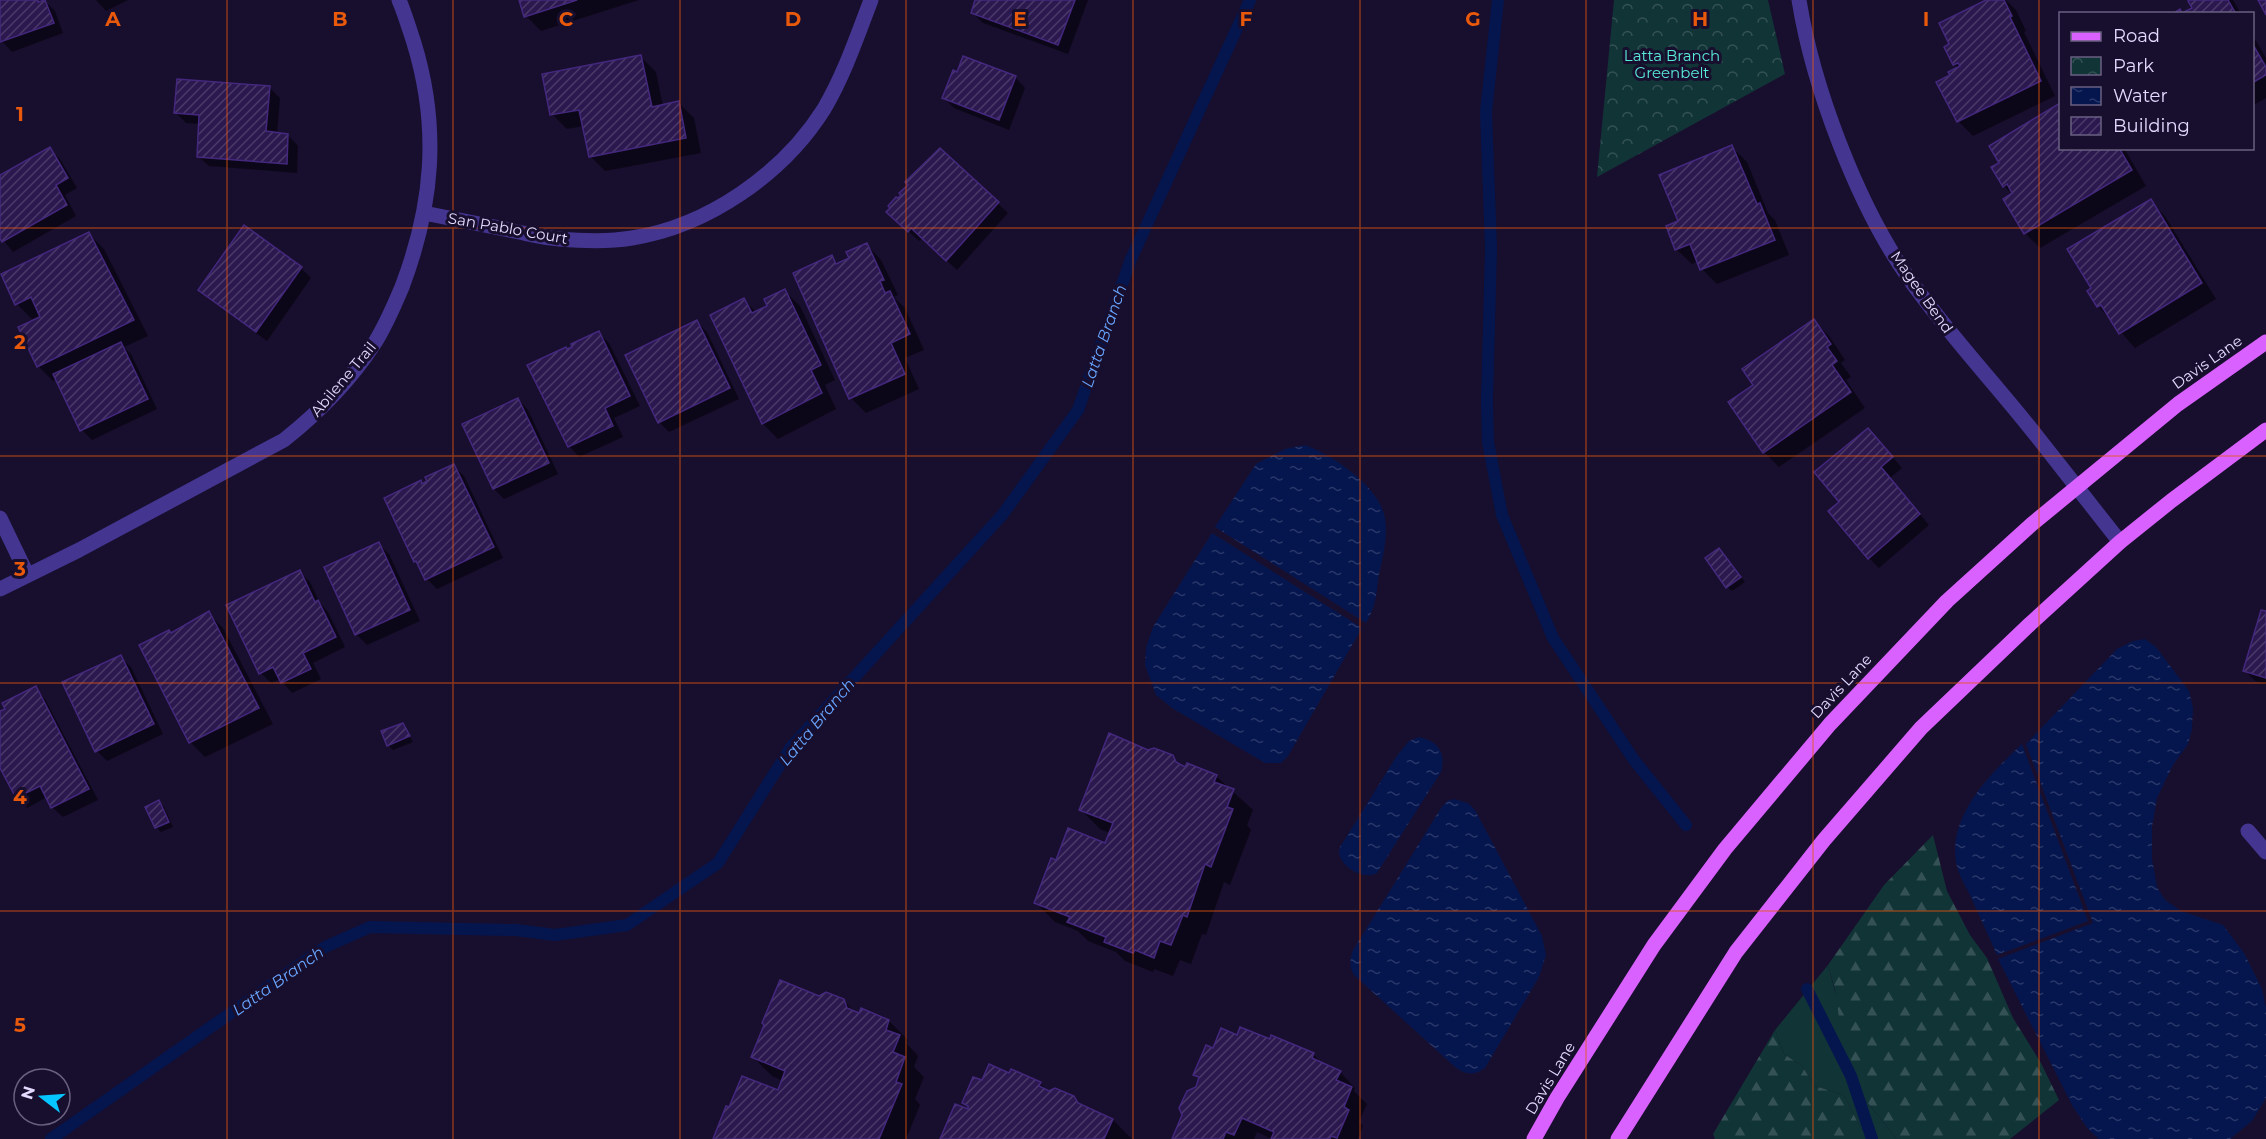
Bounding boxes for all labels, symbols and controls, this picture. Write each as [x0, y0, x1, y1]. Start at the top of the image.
text: A [104, 7, 121, 31]
text: B [332, 7, 348, 31]
text: C [559, 7, 574, 31]
text: D [785, 7, 801, 31]
text: E [1013, 7, 1027, 31]
text: F [1240, 7, 1253, 31]
text: G [1465, 7, 1481, 31]
text: H [1692, 7, 1708, 31]
text: I [1923, 7, 1929, 31]
legend [2059, 12, 2254, 150]
text: Road [2113, 25, 2160, 47]
park label: Latta Branch Greenbelt [1624, 46, 1720, 82]
text: Park [2113, 55, 2154, 77]
text: Water [2113, 85, 2168, 107]
text: 1 [16, 102, 24, 126]
text: Building [2113, 115, 2190, 137]
street label: San Pablo Court [447, 208, 569, 248]
street label: Magee Bend [1887, 247, 1957, 337]
water label: Latta Branch [1078, 282, 1130, 390]
text: 2 [14, 330, 26, 354]
street label: Davis Lane [2168, 331, 2246, 393]
street label: Abilene Trail [306, 338, 380, 420]
text: 3 [13, 557, 26, 581]
street label: Davis Lane [1806, 650, 1876, 722]
water label: Latta Branch [775, 675, 859, 769]
text: 4 [13, 785, 27, 809]
water label: Latta Branch [229, 942, 327, 1020]
text: 5 [14, 1013, 26, 1037]
street label: Davis Lane [1521, 1038, 1579, 1118]
north arrow [12, 1067, 72, 1127]
text: N [17, 1084, 39, 1102]

